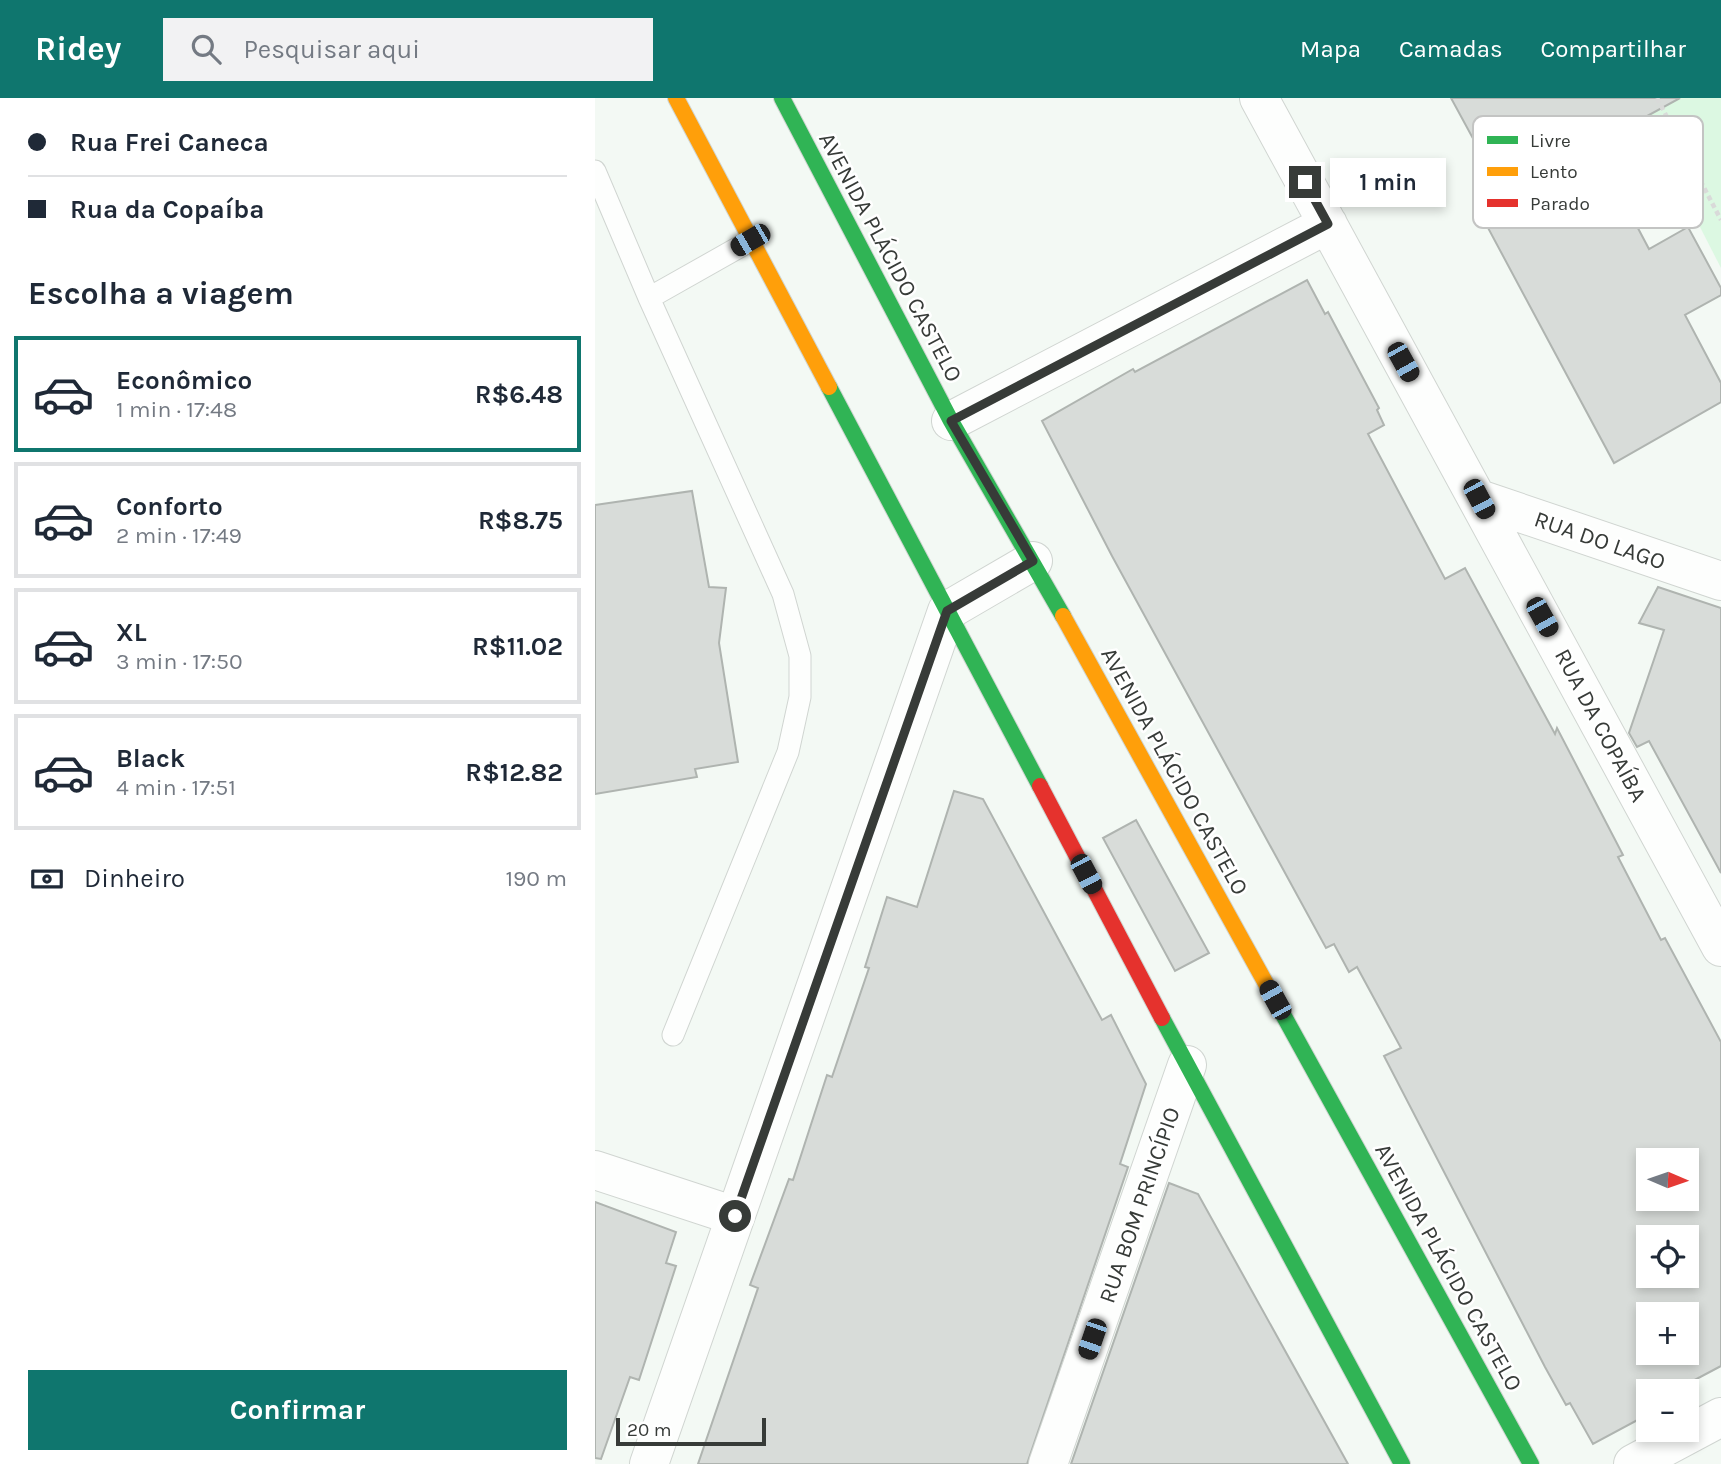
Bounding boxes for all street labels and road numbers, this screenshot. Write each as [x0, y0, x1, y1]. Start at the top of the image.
street label: AVENIDA PLÁCIDO CASTELO [813, 128, 968, 386]
street label: RUA DO LAGO [1531, 505, 1669, 576]
street label: AVENIDA PLÁCIDO CASTELO [1095, 643, 1254, 900]
street label: RUA DA COPAÍBA [1549, 644, 1652, 806]
street label: RUA BOM PRINCÍPIO [1093, 1104, 1186, 1307]
street label: AVENIDA PLÁCIDO CASTELO [1369, 1139, 1528, 1396]

